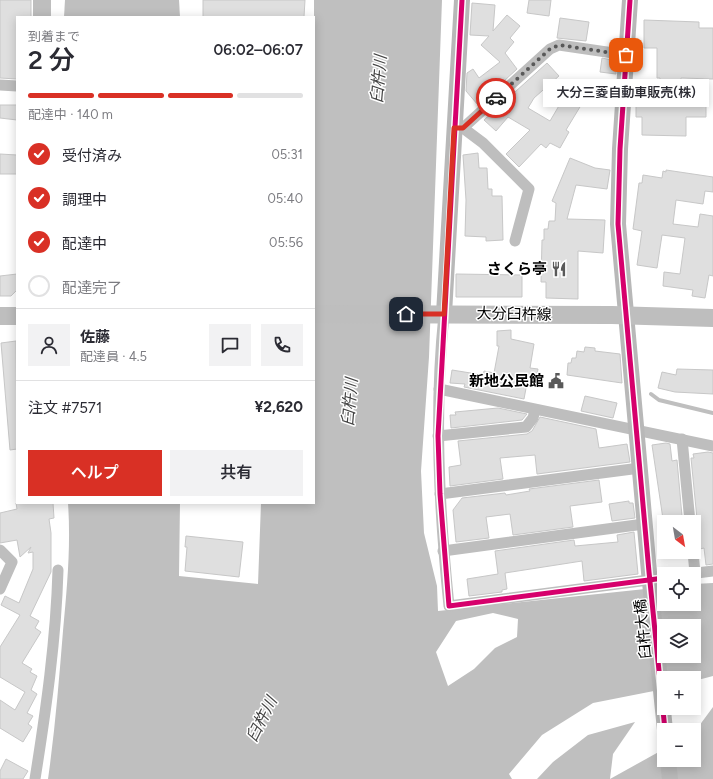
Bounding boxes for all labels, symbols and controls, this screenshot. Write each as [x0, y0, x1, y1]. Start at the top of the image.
text: 到着まで [28, 29, 80, 44]
pin [609, 38, 643, 72]
text: 06:02–06:07 [214, 41, 303, 59]
text: 2 分 [28, 44, 75, 76]
icon: bag [615, 44, 637, 66]
water label: 臼杵川 [367, 52, 390, 104]
courier [476, 78, 516, 118]
callout: 大分三菱自動車販売(株) [543, 79, 709, 107]
text: 大分三菱自動車販売(株) [556, 85, 696, 100]
icon: car [485, 87, 507, 109]
text: 配達中 · 140 m [28, 107, 113, 122]
icon: check [28, 143, 50, 165]
text: 受付済み [62, 147, 122, 165]
text: 05:31 [271, 147, 303, 162]
icon: check [28, 187, 50, 209]
text: 調理中 [62, 191, 107, 209]
text: 05:40 [267, 191, 303, 206]
icon: check [28, 231, 50, 253]
text: 配達中 [62, 235, 107, 253]
text: 05:56 [269, 235, 303, 250]
place label: さくら亭 [487, 260, 547, 278]
restaurant icon: さくら亭 [550, 260, 568, 278]
text: 配達完了 [62, 279, 122, 297]
pin [389, 297, 423, 331]
icon: home [395, 303, 417, 325]
street label: 大分臼杵線 [476, 304, 552, 324]
button: person [28, 324, 70, 366]
button: chat [209, 324, 251, 366]
button: phone [261, 324, 303, 366]
text: 佐藤 [80, 328, 110, 346]
text: 配達員 · 4.5 [80, 349, 147, 364]
place label: 新地公民館 [469, 372, 544, 390]
public building icon: 新地公民館 [547, 372, 565, 390]
water label: 臼杵川 [338, 375, 361, 427]
text: ¥2,620 [254, 398, 303, 416]
text: 注文 #7571 [28, 399, 102, 417]
button: ヘルプ [28, 450, 162, 496]
button: 共有 [170, 450, 303, 496]
north arrow [657, 515, 701, 559]
map controls [657, 515, 701, 767]
button: locate [657, 567, 701, 611]
street label: 臼杵大橋 [631, 598, 655, 660]
button: layers [657, 619, 701, 663]
button: + [657, 671, 701, 715]
water label: 臼杵川 [242, 692, 282, 745]
button: − [657, 723, 701, 767]

